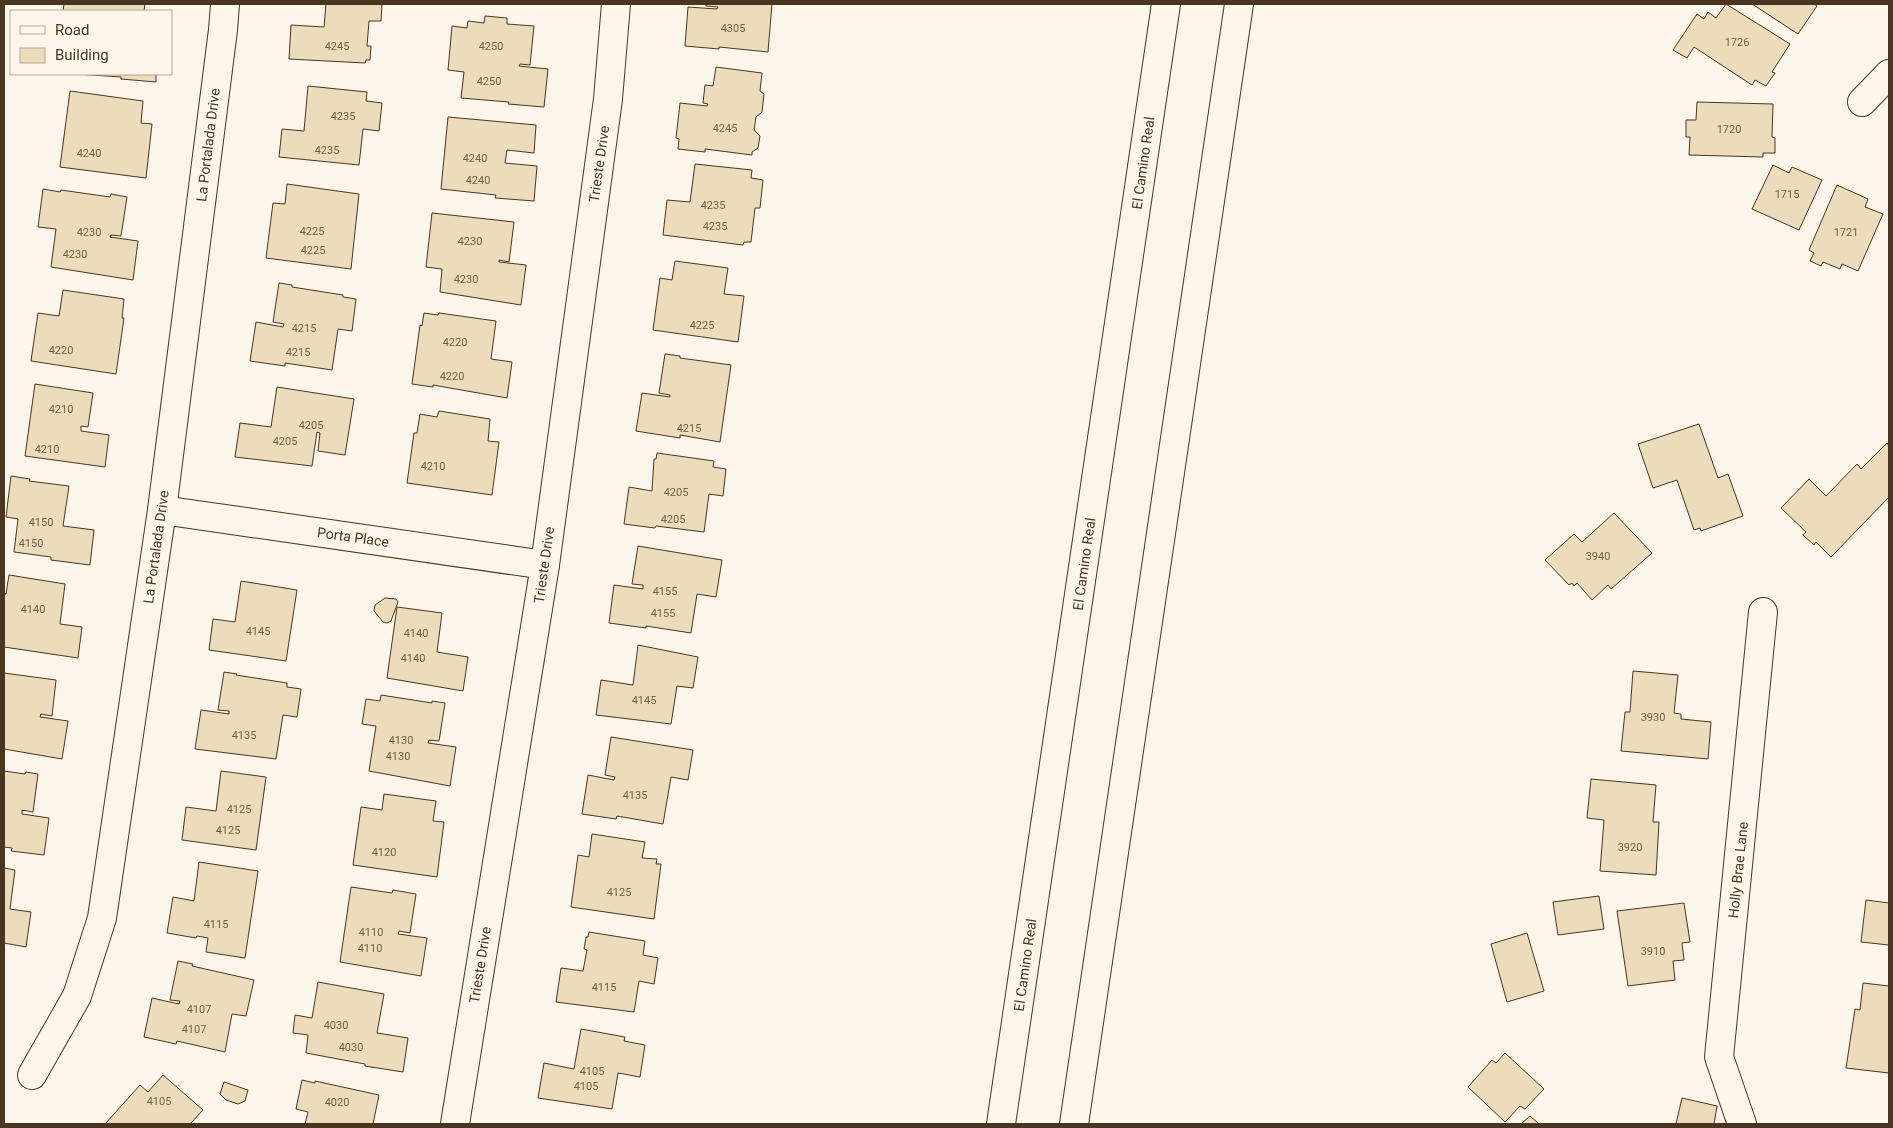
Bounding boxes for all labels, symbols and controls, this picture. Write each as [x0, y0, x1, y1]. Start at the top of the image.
legend [10, 10, 172, 75]
text: Road [55, 21, 89, 39]
house number: 4305 [721, 22, 745, 35]
house number: 1726 [1725, 36, 1749, 49]
house number: 4245 [325, 40, 349, 53]
house number: 4250 [479, 40, 503, 53]
text: Building [55, 46, 109, 64]
house number: 4250 [477, 75, 501, 88]
street label: La Portalada Drive [193, 87, 223, 203]
house number: 4235 [331, 110, 355, 123]
street label: El Camino Real [1129, 116, 1157, 210]
house number: 4245 [713, 122, 737, 135]
house number: 1720 [1717, 123, 1741, 136]
street label: Trieste Drive [586, 124, 612, 204]
house number: 4235 [315, 144, 339, 157]
house number: 4240 [77, 147, 101, 160]
house number: 4240 [463, 152, 487, 165]
house number: 4240 [466, 174, 490, 187]
house number: 1715 [1775, 188, 1799, 201]
house number: 4235 [701, 199, 725, 212]
house number: 4235 [703, 220, 727, 233]
house number: 4225 [300, 225, 324, 238]
house number: 4230 [77, 226, 101, 239]
house number: 1721 [1834, 226, 1858, 239]
house number: 4230 [458, 235, 482, 248]
house number: 4225 [301, 244, 325, 257]
house number: 4230 [63, 248, 87, 261]
house number: 4230 [454, 273, 478, 286]
house number: 4225 [690, 319, 714, 332]
house number: 4215 [292, 322, 316, 335]
house number: 4220 [443, 336, 467, 349]
house number: 4220 [49, 344, 73, 357]
house number: 4215 [286, 346, 310, 359]
house number: 4220 [440, 370, 464, 383]
house number: 4210 [49, 403, 73, 416]
house number: 4205 [299, 419, 323, 432]
house number: 4215 [677, 422, 701, 435]
house number: 4205 [273, 435, 297, 448]
house number: 4210 [35, 443, 59, 456]
house number: 4210 [421, 460, 445, 473]
house number: 4205 [664, 486, 688, 499]
street label: La Portalada Drive [140, 489, 172, 605]
house number: 4205 [661, 513, 685, 526]
house number: 4150 [29, 516, 53, 529]
street label: El Camino Real [1070, 517, 1098, 611]
street label: Porta Place [316, 524, 390, 550]
street label: Trieste Drive [531, 525, 557, 605]
house number: 4150 [19, 537, 43, 550]
house number: 3940 [1586, 550, 1610, 563]
house number: 4155 [653, 585, 677, 598]
house number: 4140 [21, 603, 45, 616]
house number: 4155 [651, 607, 675, 620]
house number: 4145 [246, 625, 270, 638]
house number: 4140 [404, 627, 428, 640]
house number: 4140 [401, 652, 425, 665]
house number: 4145 [632, 694, 656, 707]
house number: 3930 [1641, 711, 1665, 724]
house number: 4135 [232, 729, 256, 742]
house number: 4130 [389, 734, 413, 747]
house number: 4130 [386, 750, 410, 763]
house number: 4135 [623, 789, 647, 802]
house number: 4125 [227, 803, 251, 816]
street label: Holly Brae Lane [1725, 821, 1751, 919]
house number: 4125 [216, 824, 240, 837]
house number: 3920 [1618, 841, 1642, 854]
house number: 4120 [372, 846, 396, 859]
house number: 4125 [607, 886, 631, 899]
house number: 4115 [204, 918, 228, 931]
street label: El Camino Real [1011, 918, 1039, 1012]
street label: Trieste Drive [466, 925, 494, 1005]
house number: 4110 [359, 926, 383, 939]
house number: 4110 [358, 942, 382, 955]
house number: 3910 [1641, 945, 1665, 958]
house number: 4115 [592, 981, 616, 994]
house number: 4107 [187, 1003, 211, 1016]
house number: 4030 [324, 1019, 348, 1032]
house number: 4107 [182, 1023, 206, 1036]
house number: 4030 [339, 1041, 363, 1054]
house number: 4105 [580, 1065, 604, 1078]
house number: 4105 [574, 1080, 598, 1093]
house number: 4105 [147, 1095, 171, 1108]
house number: 4020 [325, 1096, 349, 1109]

